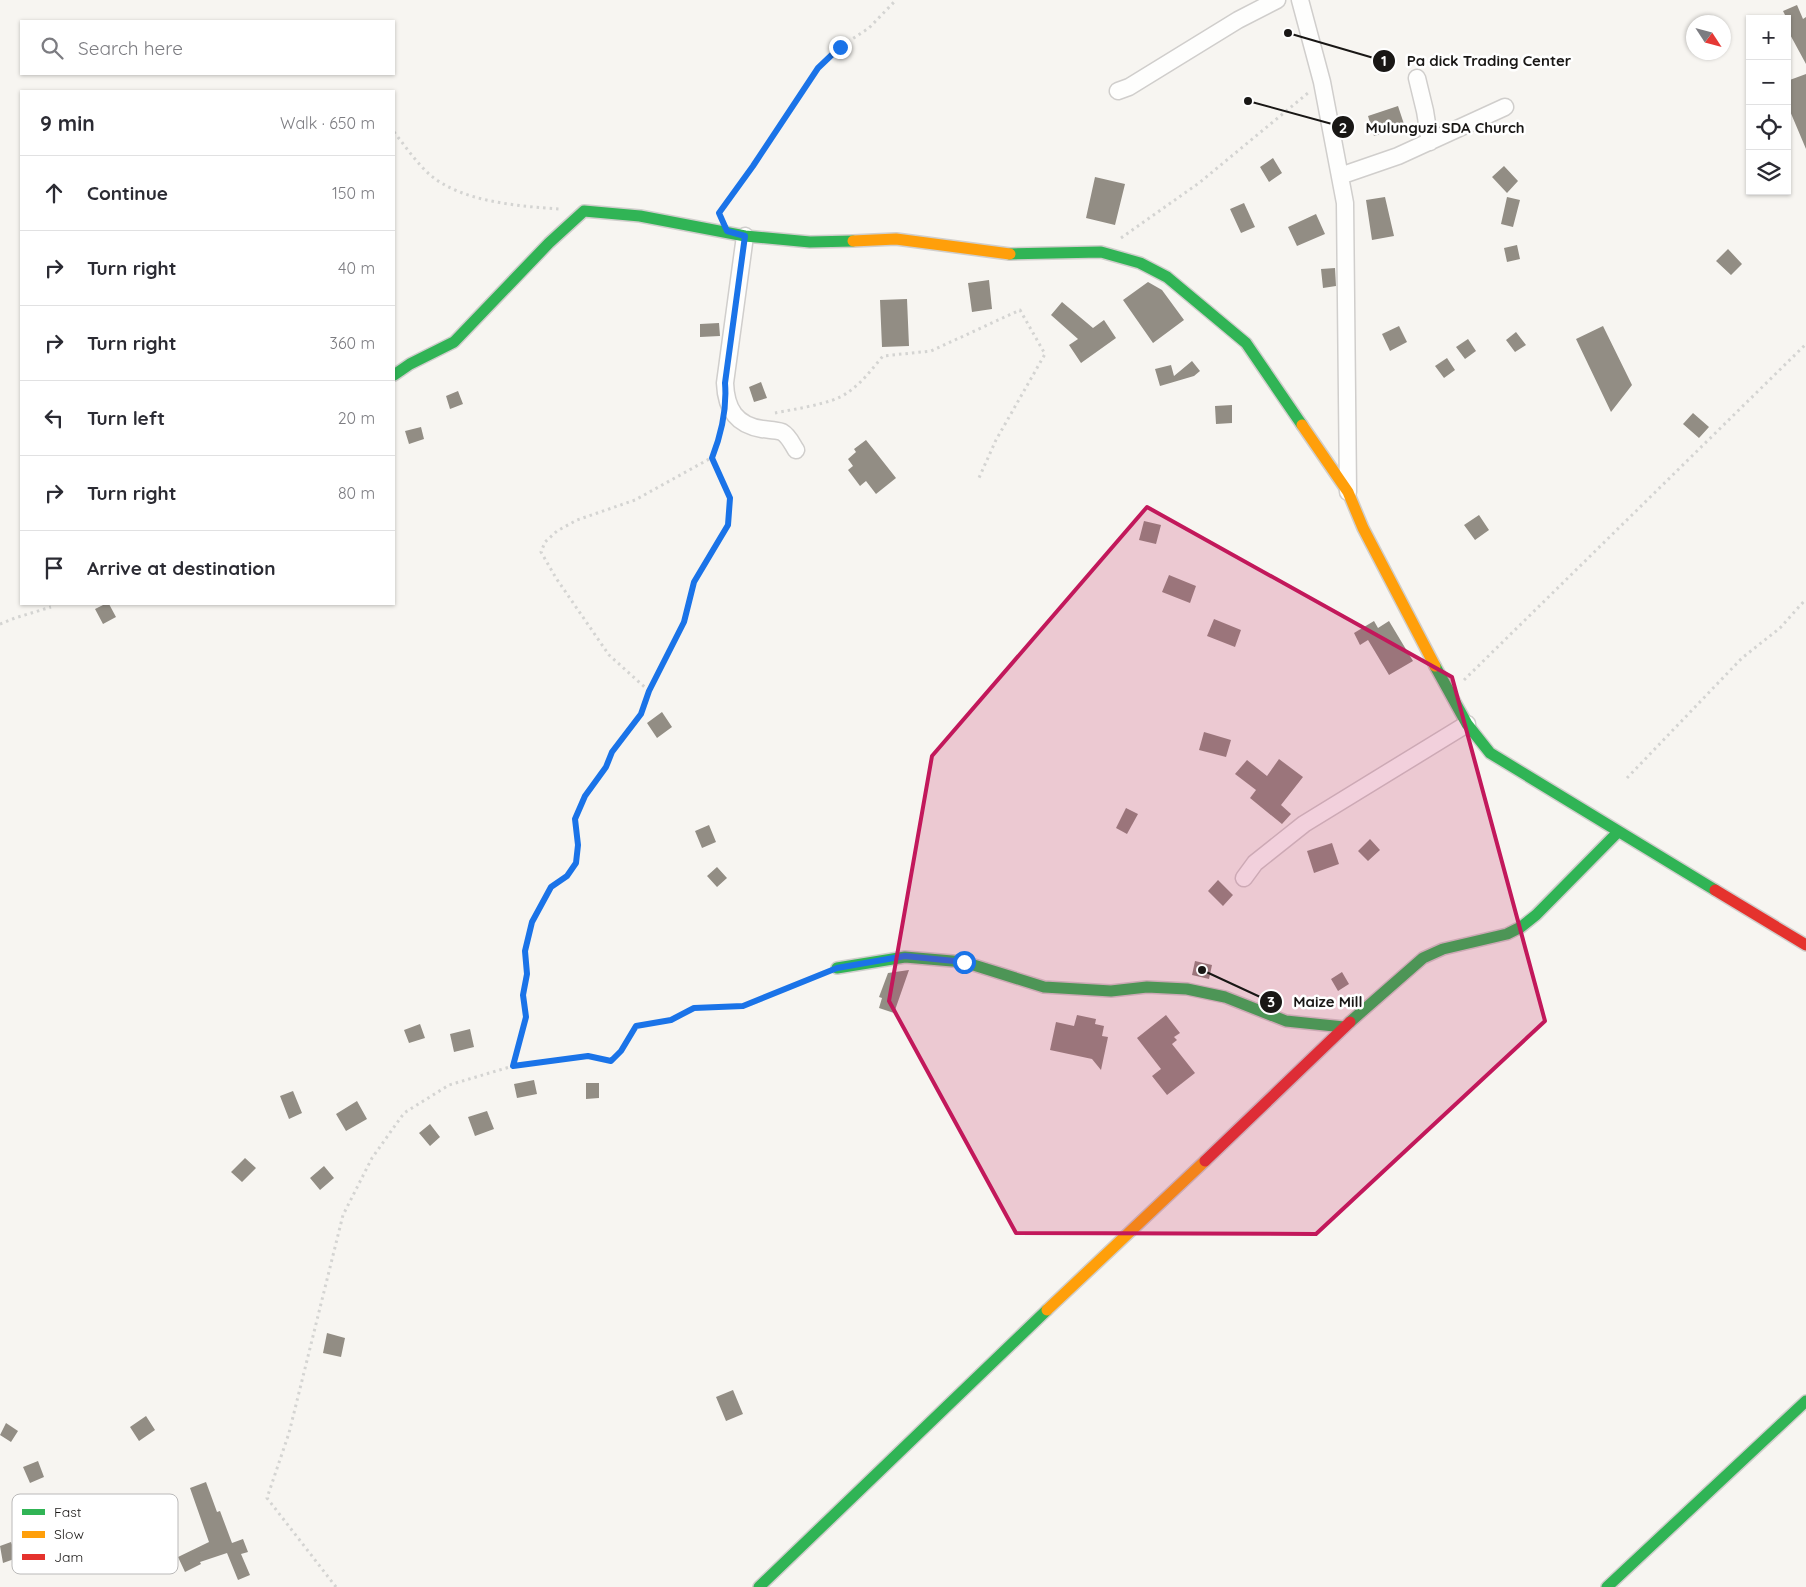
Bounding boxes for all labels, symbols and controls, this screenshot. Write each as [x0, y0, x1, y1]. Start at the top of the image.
north arrow [1686, 15, 1731, 60]
map controls [1746, 15, 1791, 195]
button: + [1746, 15, 1791, 60]
search box [20, 20, 395, 75]
icon: search [38, 34, 66, 62]
text: Search here [78, 36, 183, 60]
route end [829, 36, 852, 59]
callout: Pa dick Trading Center [1372, 46, 1581, 76]
text: 1 [1381, 51, 1387, 70]
text: Pa dick Trading Center [1407, 51, 1572, 70]
button: − [1746, 60, 1791, 105]
button: locate [1746, 105, 1791, 150]
text: 9 min [40, 110, 95, 136]
callout: Mulunguzi SDA Church [1331, 112, 1535, 142]
text: Walk · 650 m [280, 113, 375, 133]
text: 2 [1339, 118, 1347, 137]
text: Mulunguzi SDA Church [1365, 118, 1525, 137]
button: layers [1746, 150, 1791, 195]
icon: ahead [40, 179, 68, 207]
text: Continue [87, 181, 168, 205]
text: 150 m [332, 183, 375, 203]
icon: right [40, 254, 68, 282]
text: Turn right [87, 256, 176, 280]
text: 40 m [338, 258, 375, 278]
icon: right [40, 329, 68, 357]
text: Turn right [87, 331, 176, 355]
text: 360 m [330, 333, 375, 353]
icon: left [40, 404, 68, 432]
text: Turn left [87, 406, 165, 430]
text: 20 m [338, 408, 375, 428]
icon: right [40, 479, 68, 507]
text: Turn right [87, 481, 176, 505]
text: 80 m [338, 483, 375, 503]
icon: arrive [40, 554, 68, 582]
text: Arrive at destination [87, 556, 276, 580]
route start [953, 951, 976, 974]
callout: Maize Mill [1259, 987, 1373, 1017]
text: 3 [1267, 992, 1275, 1011]
text: Maize Mill [1293, 992, 1363, 1011]
legend [12, 1494, 178, 1574]
text: Fast [54, 1503, 82, 1521]
text: Slow [54, 1525, 84, 1543]
text: Jam [54, 1548, 83, 1566]

